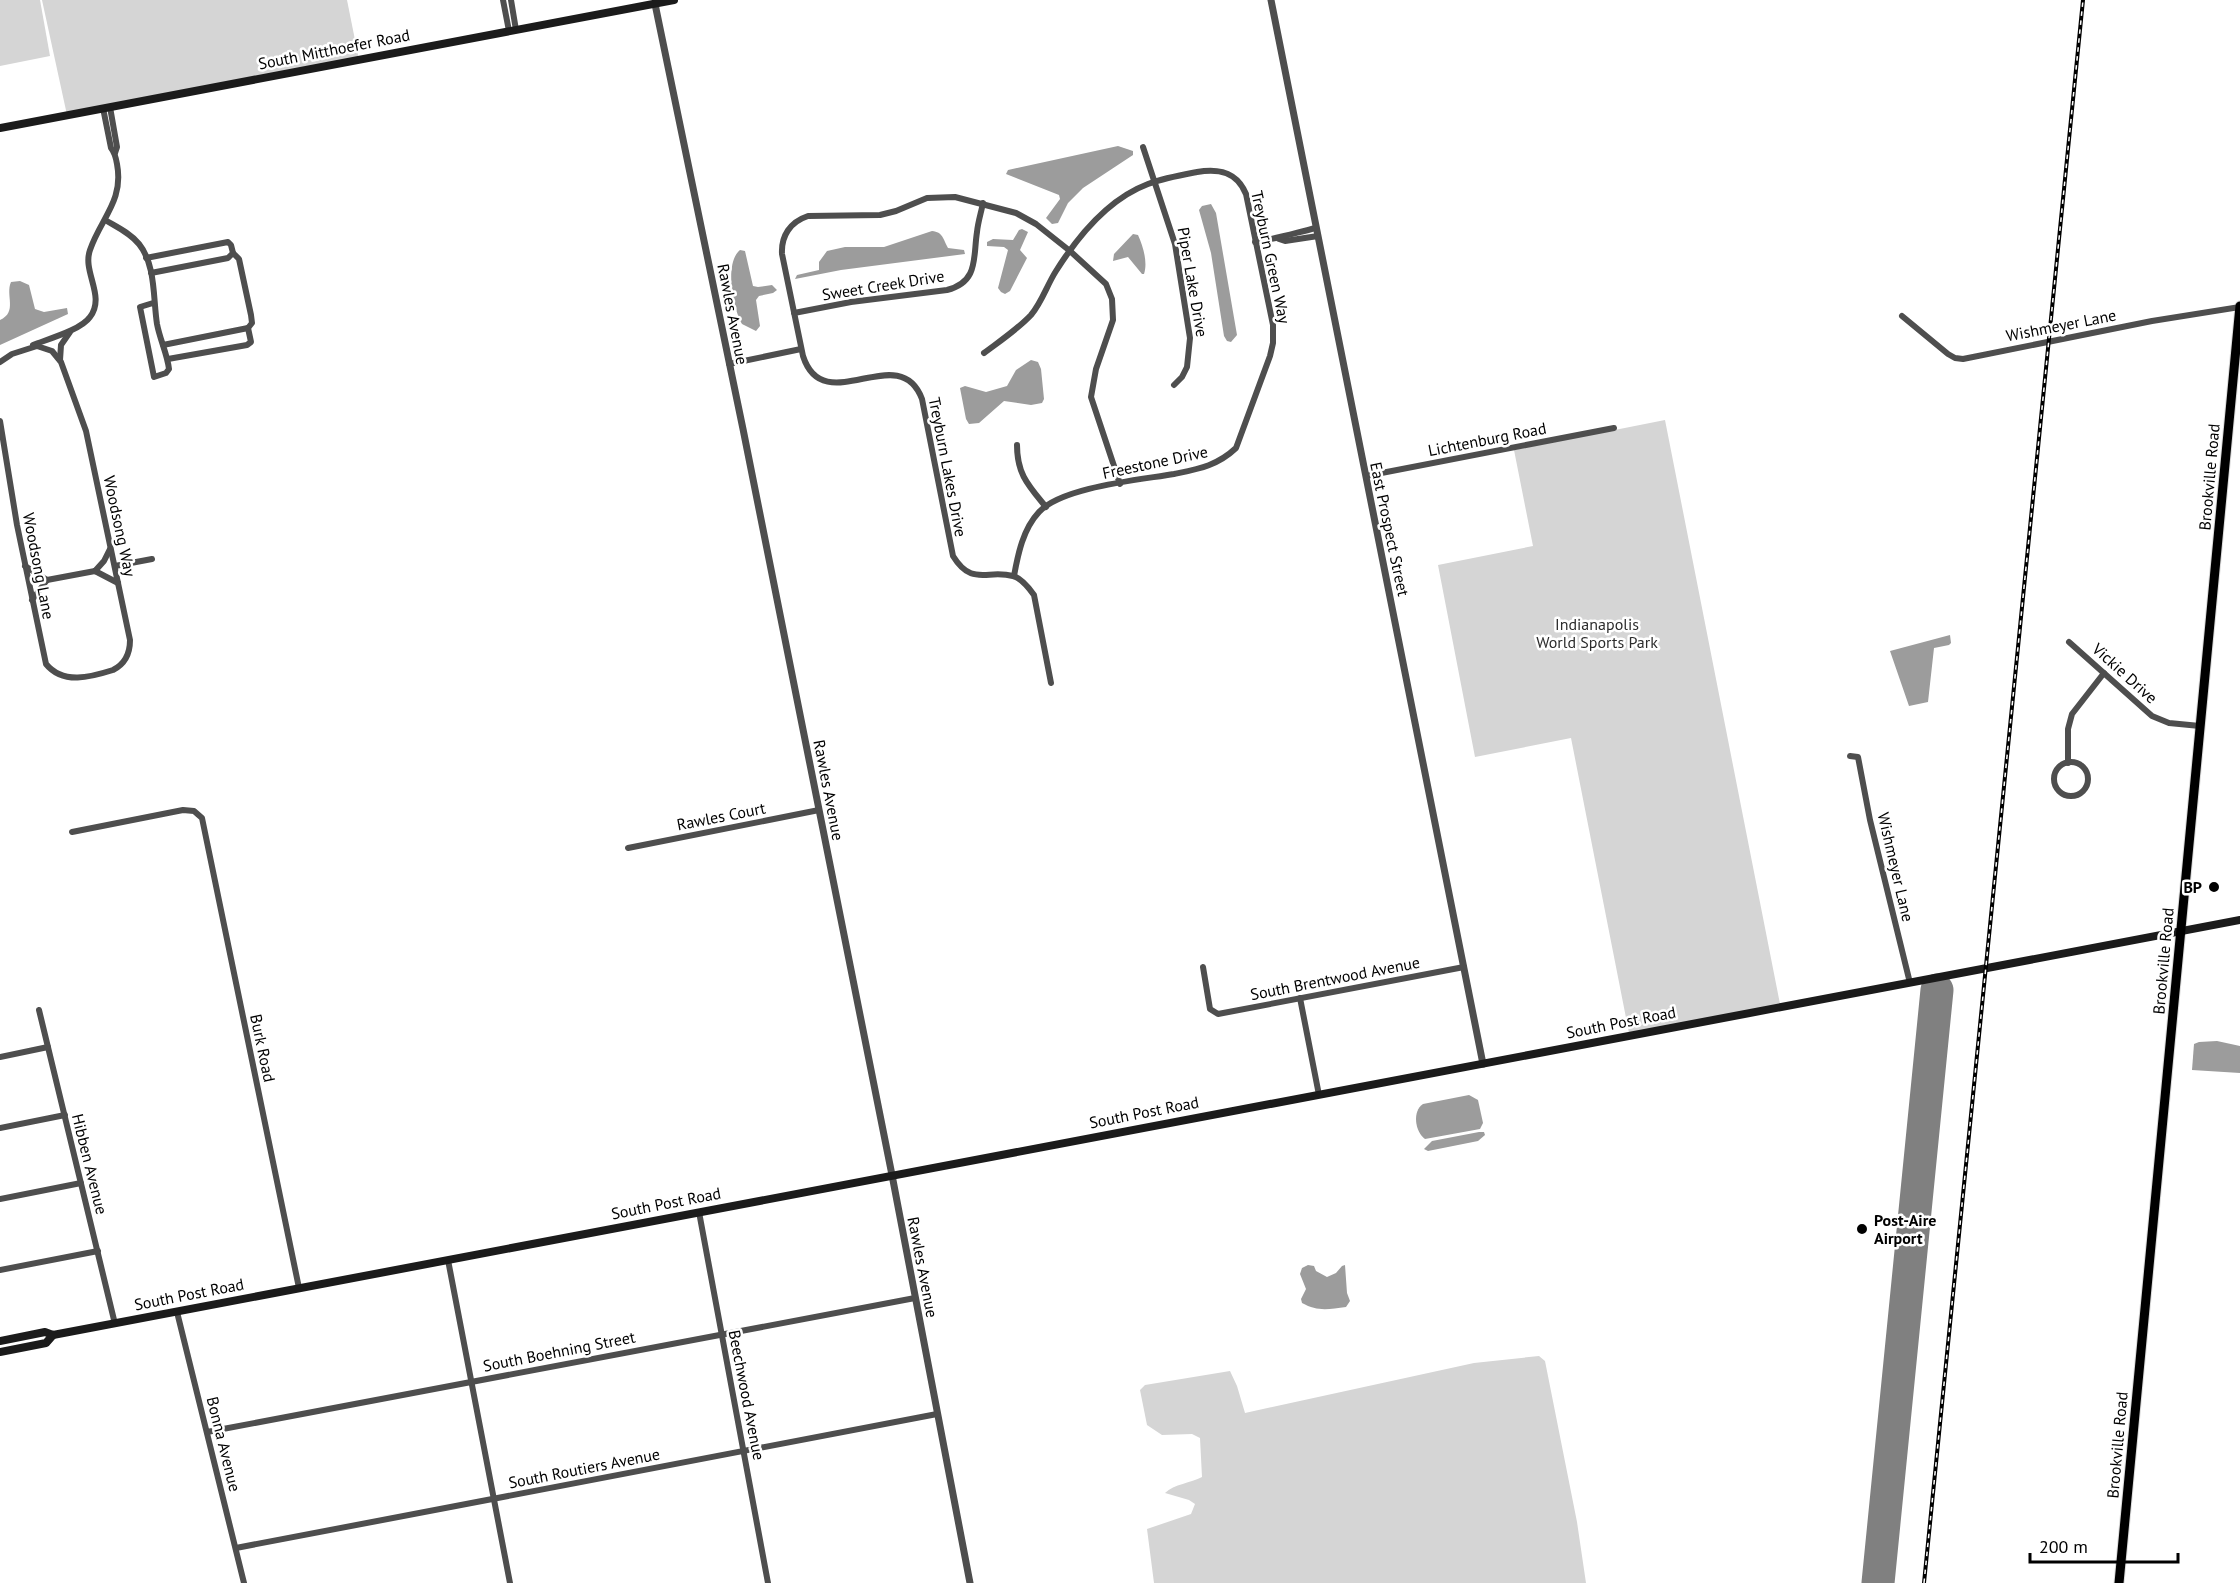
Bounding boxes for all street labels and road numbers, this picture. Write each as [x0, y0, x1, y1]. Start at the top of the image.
street label: South Mitthoefer Road [256, 24, 412, 74]
street label: Treyburn Green Way [1247, 189, 1295, 326]
street label: Piper Lake Drive [1173, 225, 1213, 339]
street label: Rawles Avenue [713, 262, 753, 366]
street label: Sweet Creek Drive [820, 265, 946, 305]
street label: Wishmeyer Lane [2004, 305, 2118, 345]
street label: Treyburn Lakes Drive [925, 395, 971, 539]
street label: Lichtenburg Road [1426, 418, 1548, 460]
street label: Brookville Road [2194, 423, 2224, 531]
street label: Freestone Drive [1100, 441, 1210, 483]
street label: East Prospect Street [1366, 460, 1414, 598]
street label: Woodsong Way [100, 474, 141, 579]
street label: Woodsong Lane [19, 511, 59, 621]
street label: Vickie Drive [2088, 638, 2162, 707]
street label: Rawles Avenue [809, 738, 849, 842]
street label: Rawles Court [675, 797, 768, 834]
street label: Wishmeyer Lane [1874, 810, 1918, 924]
street label: Brookville Road [2148, 907, 2178, 1015]
street label: South Brentwood Avenue [1249, 952, 1421, 1004]
street label: South Post Road [1564, 1002, 1678, 1042]
street label: Burk Road [246, 1012, 280, 1084]
street label: South Post Road [1087, 1092, 1201, 1132]
street label: Hibben Avenue [68, 1112, 112, 1216]
street label: South Post Road [609, 1183, 723, 1223]
street label: Rawles Avenue [903, 1215, 943, 1319]
street label: South Post Road [132, 1274, 246, 1314]
street label: South Boehning Street [481, 1326, 637, 1376]
street label: Beechwood Avenue [725, 1328, 769, 1462]
street label: Brookville Road [2102, 1391, 2132, 1499]
street label: Bonna Avenue [203, 1394, 245, 1494]
street label: South Routiers Avenue [507, 1444, 661, 1492]

